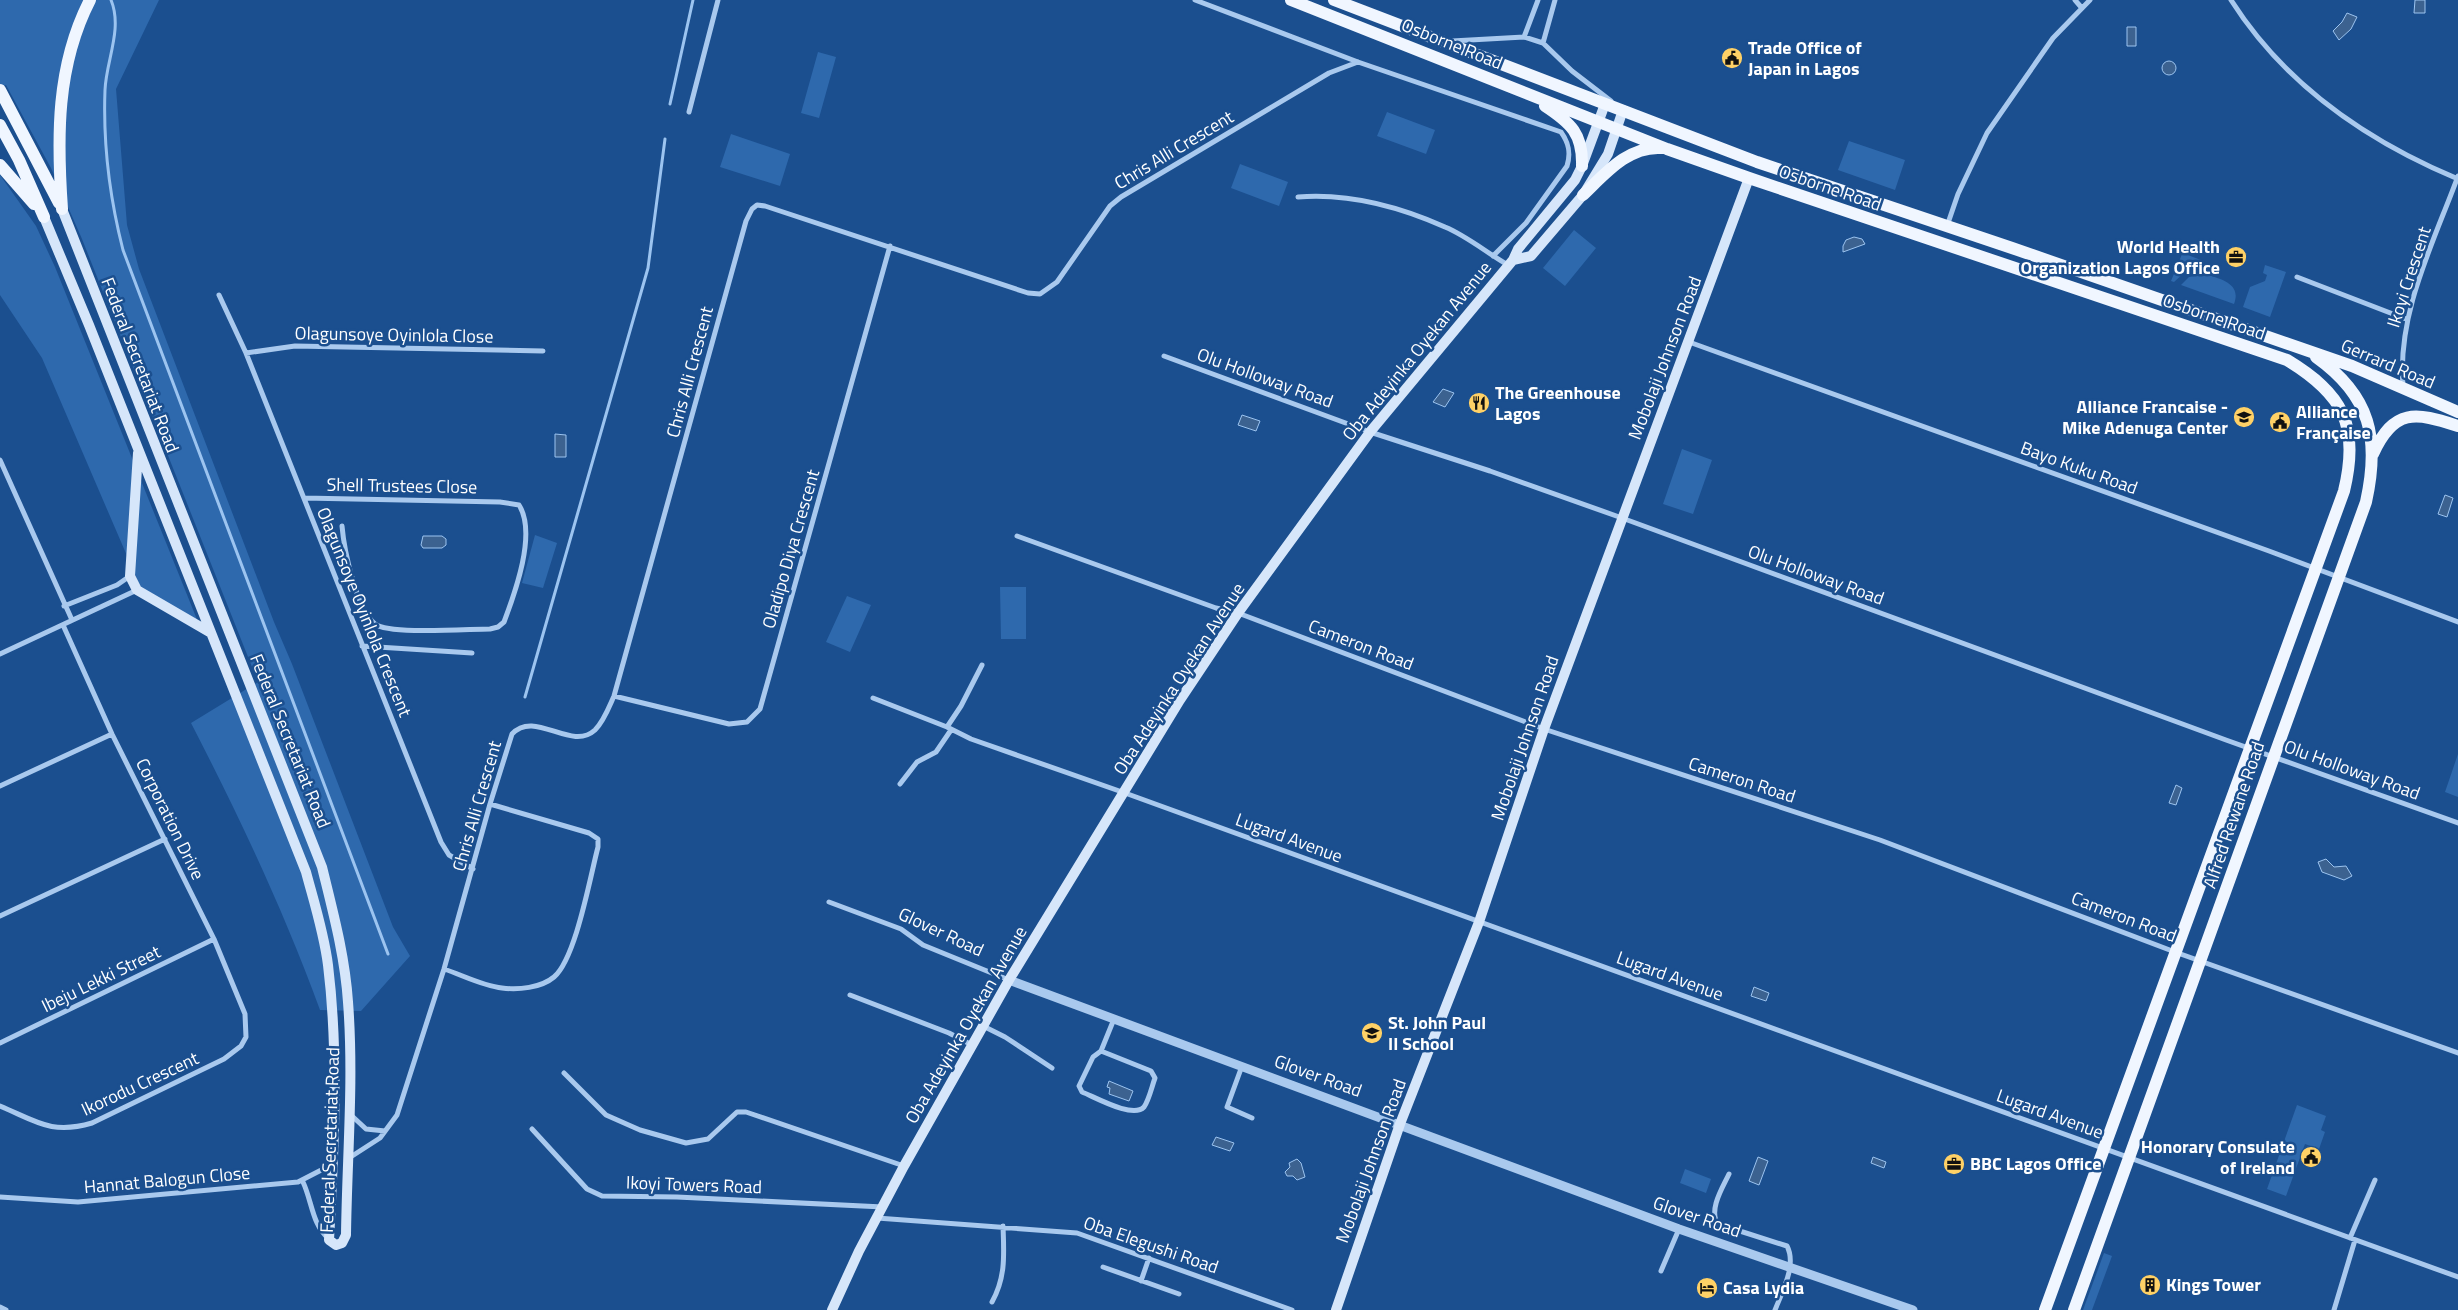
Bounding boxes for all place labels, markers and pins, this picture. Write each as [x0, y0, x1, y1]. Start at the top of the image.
place label: Trade Office of Japan in Lagos [1748, 34, 1862, 82]
public building icon: Trade Office of Japan in Lagos [1720, 46, 1744, 70]
place label: World Health Organization Lagos Office [2020, 233, 2220, 281]
office icon: World Health Organization Lagos Office [2224, 245, 2248, 269]
place label: The Greenhouse Lagos [1495, 379, 1621, 427]
restaurant icon: The Greenhouse Lagos [1467, 391, 1491, 415]
place label: Alliance Francaise - Mike Adenuga Center [2062, 393, 2228, 441]
place label: Alliance Française [2296, 398, 2371, 446]
school or university icon: Alliance Francaise - Mike Adenuga Center [2232, 405, 2256, 429]
public building icon: Alliance Française [2268, 410, 2292, 434]
place label: St. John Paul II School [1388, 1009, 1486, 1057]
school or university icon: St. John Paul II School [1360, 1021, 1384, 1045]
place label: Honorary Consulate of Ireland [2141, 1133, 2295, 1181]
public building icon: Honorary Consulate of Ireland [2299, 1145, 2323, 1169]
place label: BBC Lagos Office [1970, 1150, 2101, 1177]
office icon: BBC Lagos Office [1942, 1152, 1966, 1176]
place label: Kings Tower [2166, 1271, 2261, 1298]
building icon: Kings Tower [2138, 1273, 2162, 1297]
place label: Casa Lydia [1723, 1274, 1804, 1301]
hotel icon: Casa Lydia [1695, 1276, 1719, 1300]

